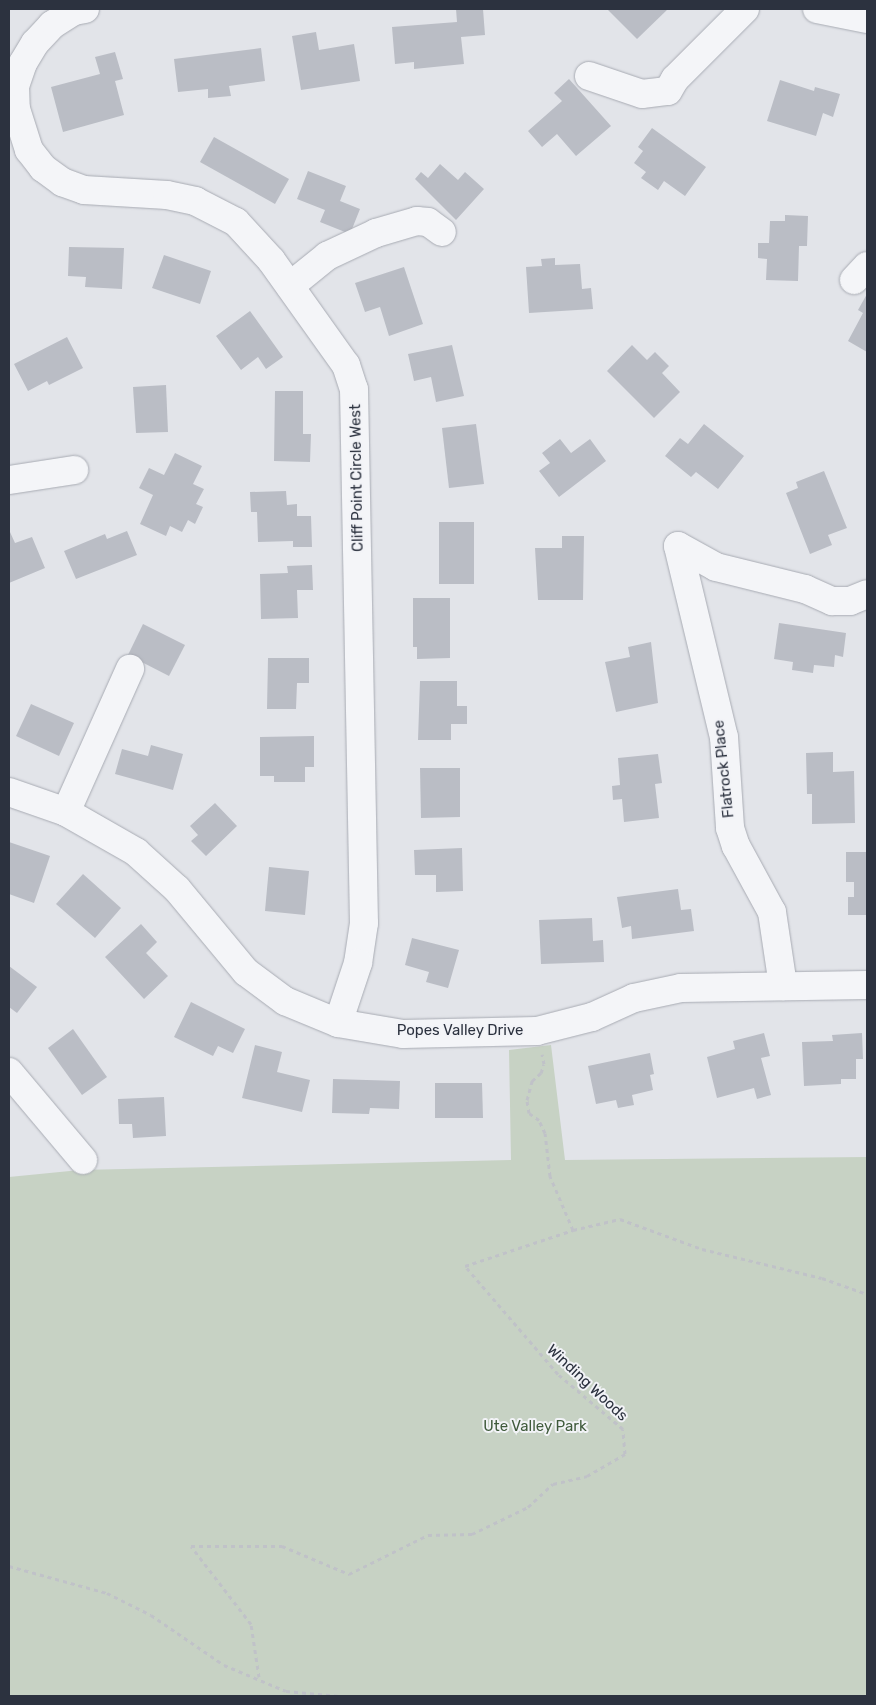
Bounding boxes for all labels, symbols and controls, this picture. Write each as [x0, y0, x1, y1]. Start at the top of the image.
street label: Cliff Point Circle West [347, 404, 367, 552]
street label: Flatrock Place [710, 719, 738, 819]
street label: Popes Valley Drive [396, 1022, 524, 1040]
street label: Winding Woods [543, 1341, 631, 1425]
park label: Ute Valley Park [483, 1418, 587, 1436]

